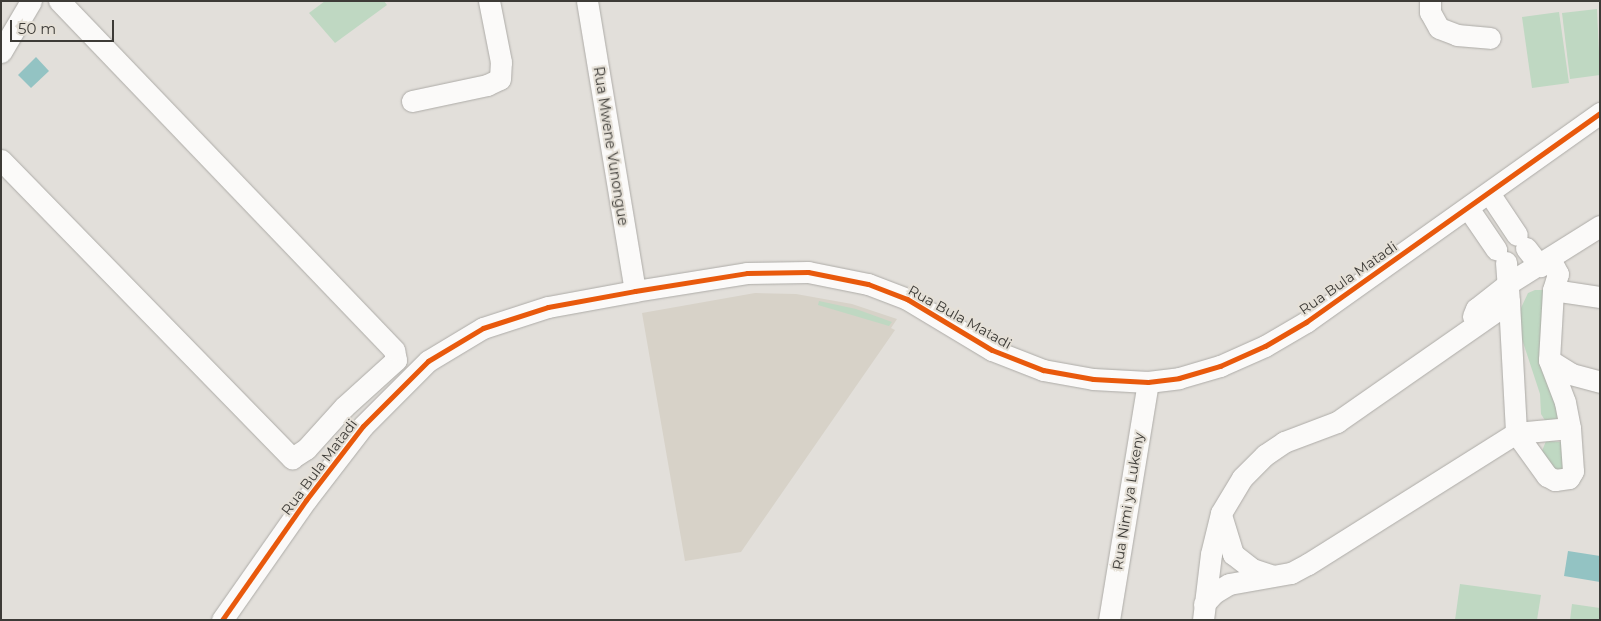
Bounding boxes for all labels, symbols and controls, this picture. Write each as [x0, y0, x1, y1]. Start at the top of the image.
scale bar [12, 10, 116, 42]
text: 50 m [18, 19, 56, 38]
street label: Rua Mwene Vunongue [590, 65, 632, 227]
street label: Rua Bula Matadi [1296, 238, 1400, 318]
street label: Rua Bula Matadi [905, 282, 1015, 352]
street label: Rua Bula Matadi [277, 416, 361, 518]
street label: Rua Nimi ya Lukeny [1109, 431, 1147, 571]

